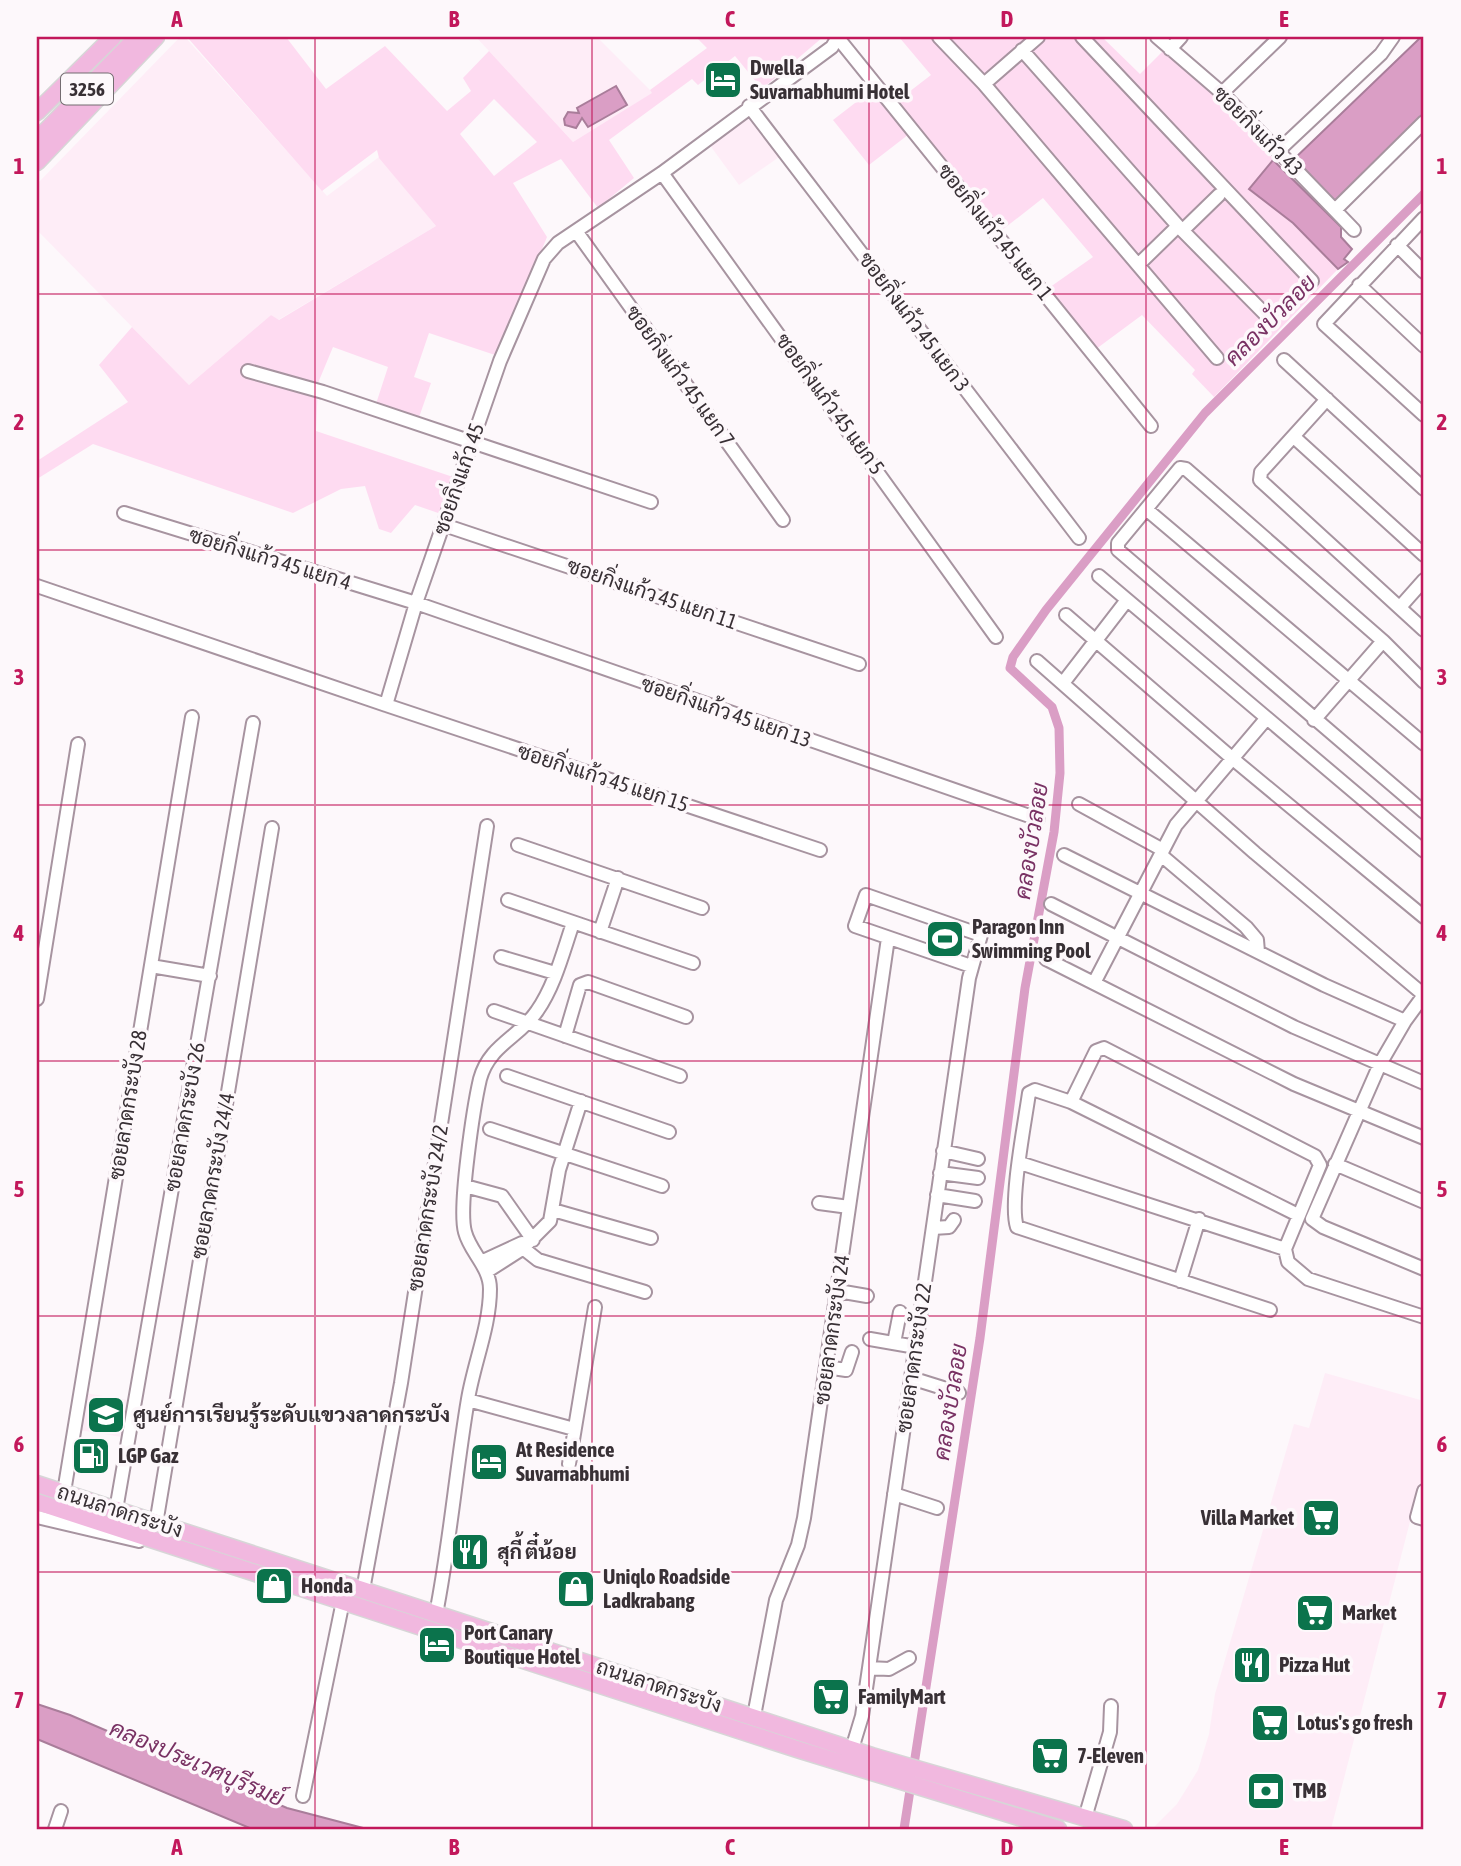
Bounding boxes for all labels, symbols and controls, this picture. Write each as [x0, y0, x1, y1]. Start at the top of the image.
text: A [170, 6, 183, 32]
text: B [449, 6, 460, 32]
text: C [725, 6, 736, 32]
text: D [1001, 6, 1014, 32]
text: E [1279, 6, 1289, 32]
place label: Dwella Suvarnabhumi Hotel [750, 55, 910, 103]
hotel icon: Dwella Suvarnabhumi Hotel [702, 59, 744, 101]
road number: 3256 [61, 74, 113, 104]
street label: ซอยกิ่งแก้ว 43 [1209, 76, 1313, 180]
text: 1 [14, 153, 25, 179]
text: 1 [1437, 153, 1448, 179]
street label: ซอยกิ่งแก้ว 45 แยก 1 [933, 155, 1063, 304]
street label: ซอยกิ่งแก้ว 45 แยก 3 [855, 243, 980, 396]
water label: คลองบัวลอย [1218, 268, 1321, 371]
street label: ซอยกิ่งแก้ว 45 แยก 7 [622, 297, 745, 451]
street label: ซอยกิ่งแก้ว 45 แยก 5 [772, 325, 895, 479]
text: 2 [14, 409, 24, 435]
text: 2 [1437, 409, 1447, 435]
street label: ซอยกิ่งแก้ว 45 [422, 418, 488, 538]
street label: ซอยกิ่งแก้ว 45 แยก 4 [186, 516, 356, 594]
street label: ซอยกิ่งแก้ว 45 แยก 11 [564, 547, 742, 633]
text: 3 [14, 664, 24, 690]
text: 3 [1437, 664, 1447, 690]
street label: ซอยกิ่งแก้ว 45 แยก 13 [638, 665, 816, 751]
street label: ซอยกิ่งแก้ว 45 แยก 15 [515, 732, 694, 816]
water label: คลองบัวลอย [1008, 781, 1053, 901]
place label: Paragon Inn Swimming Pool [972, 914, 1091, 962]
sports icon: Paragon Inn Swimming Pool [924, 918, 966, 960]
text: 4 [13, 920, 25, 946]
text: 4 [1436, 920, 1448, 946]
street label: ซอยลาดกระบัง 28 [103, 1028, 151, 1181]
street label: ซอยลาดกระบัง 26 [159, 1040, 209, 1193]
street label: ซอยลาดกระบัง 24/4 [186, 1091, 238, 1261]
street label: ซอยลาดกระบัง 24/2 [402, 1123, 452, 1293]
text: 5 [14, 1176, 25, 1202]
text: 5 [1437, 1176, 1448, 1202]
street label: ซอยลาดกระบัง 24 [809, 1253, 853, 1406]
street label: ซอยลาดกระบัง 22 [891, 1281, 935, 1434]
water label: คลองบัวลอย [927, 1342, 972, 1462]
school or university icon: ศูนย์การเรียนรู้ระดับแขวงลาดกระบัง [85, 1394, 127, 1436]
place label: ศูนย์การเรียนรู้ระดับแขวงลาดกระบัง [133, 1402, 450, 1429]
text: 6 [14, 1431, 25, 1457]
text: 6 [1437, 1431, 1448, 1457]
fuel station icon: LGP Gaz [70, 1435, 112, 1477]
place label: At Residence Suvarnabhumi [515, 1437, 630, 1485]
hotel icon: At Residence Suvarnabhumi [468, 1441, 510, 1483]
place label: LGP Gaz [118, 1443, 179, 1467]
street label: ถนนลาดกระบัง [55, 1479, 186, 1542]
supermarket icon: Villa Market [1300, 1497, 1342, 1539]
place label: Villa Market [1200, 1505, 1294, 1529]
restaurant icon: สุกี้ ตี๋น้อย [449, 1531, 491, 1573]
place label: สุกี้ ตี๋น้อย [497, 1531, 577, 1567]
place label: Uniqlo Roadside Ladkrabang [603, 1564, 730, 1612]
shop icon: Honda [253, 1565, 295, 1607]
shop icon: Uniqlo Roadside Ladkrabang [555, 1568, 597, 1610]
place label: Honda [301, 1573, 353, 1597]
supermarket icon: Market [1294, 1592, 1336, 1634]
place label: Market [1342, 1600, 1396, 1624]
place label: Port Canary Boutique Hotel [464, 1620, 581, 1668]
hotel icon: Port Canary Boutique Hotel [416, 1624, 458, 1666]
restaurant icon: Pizza Hut [1231, 1644, 1273, 1686]
place label: Pizza Hut [1279, 1652, 1350, 1676]
street label: ถนนลาดกระบัง [594, 1654, 725, 1717]
supermarket icon: FamilyMart [810, 1676, 852, 1718]
place label: FamilyMart [858, 1684, 946, 1708]
text: 7 [14, 1687, 24, 1713]
text: 7 [1437, 1687, 1447, 1713]
supermarket icon: Lotus's go fresh [1249, 1702, 1291, 1744]
place label: Lotus's go fresh [1297, 1710, 1413, 1734]
water label: คลองประเวศบุรีรมย์ [105, 1712, 292, 1815]
supermarket icon: 7-Eleven [1029, 1735, 1071, 1777]
place label: 7-Eleven [1077, 1743, 1144, 1767]
bank icon: TMB [1245, 1770, 1287, 1812]
place label: TMB [1293, 1778, 1326, 1802]
text: A [170, 1834, 183, 1860]
text: B [449, 1834, 460, 1860]
text: C [725, 1834, 736, 1860]
text: D [1001, 1834, 1014, 1860]
text: E [1279, 1834, 1289, 1860]

